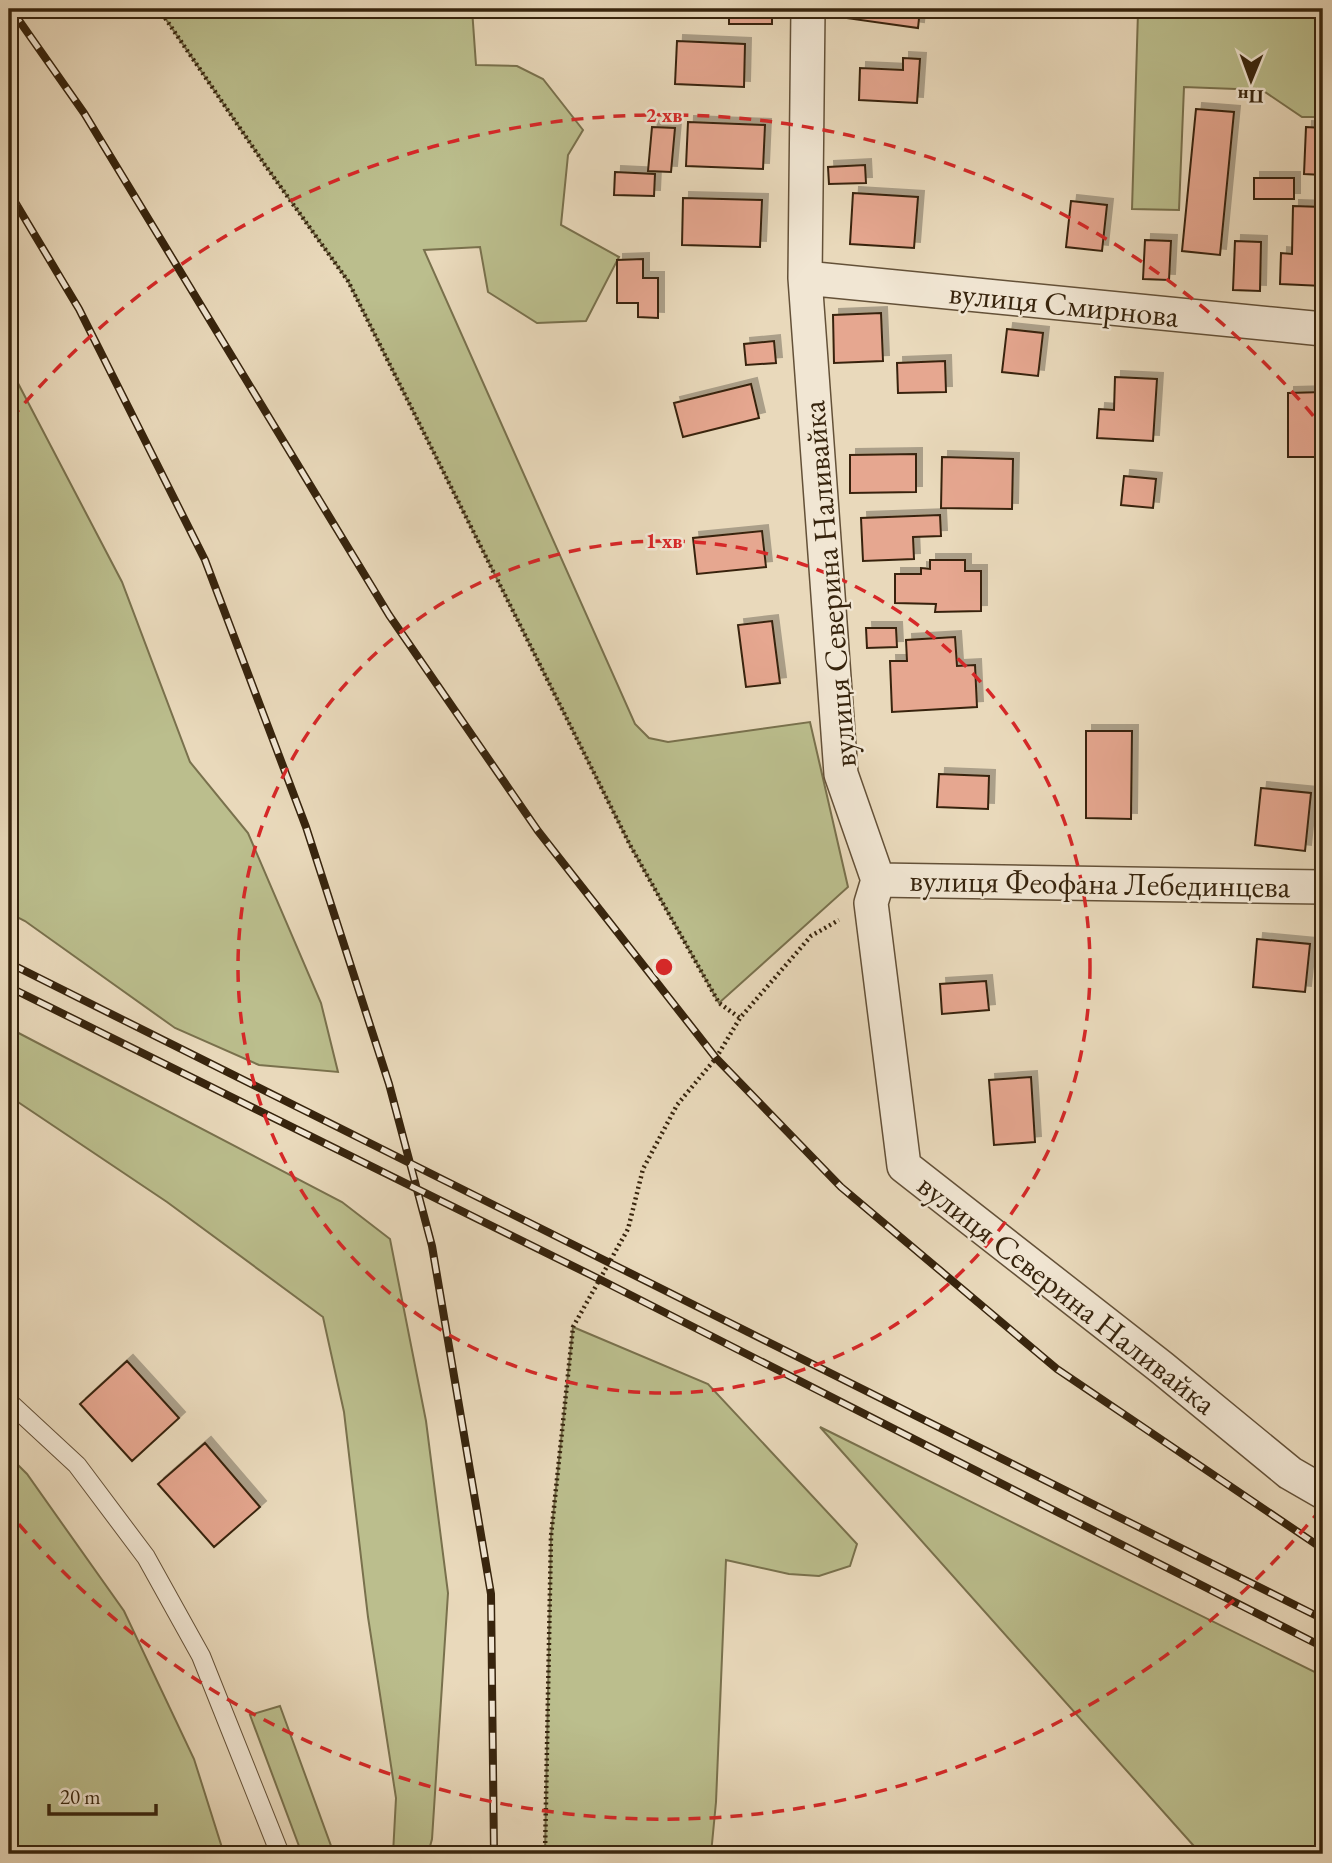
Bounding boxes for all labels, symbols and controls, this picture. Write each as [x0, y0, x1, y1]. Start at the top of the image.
north arrow [1216, 46, 1286, 116]
text: Пн [1237, 84, 1264, 109]
text: 2 хв [646, 101, 682, 128]
street label: вулиця Смирнова [947, 271, 1181, 337]
street label: вулиця Северина Наливайка [792, 399, 866, 769]
text: 1 хв [646, 527, 682, 554]
street label: вулиця Феофана Лебединцева [909, 859, 1291, 907]
centre of rings [652, 955, 676, 979]
street label: вулиця Северина Наливайка [909, 1164, 1225, 1424]
scale bar [49, 1772, 156, 1816]
text: 20 m [60, 1783, 101, 1810]

